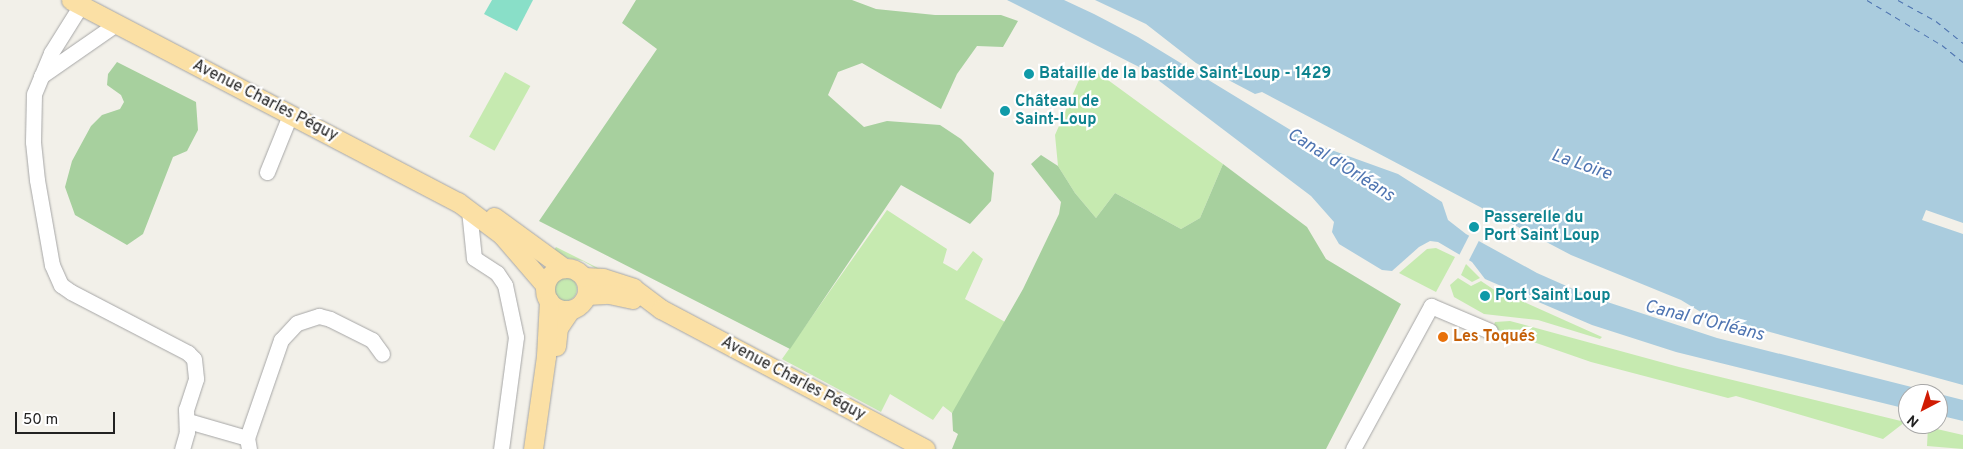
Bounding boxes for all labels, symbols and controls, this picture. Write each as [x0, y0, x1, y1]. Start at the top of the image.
street label: Avenue Charles Péguy [189, 56, 341, 146]
place label: Bataille de la bastide Saint-Loup - 1429 [1039, 64, 1331, 84]
marker: Bataille de la bastide Saint-Loup - 1429 [1023, 68, 1035, 80]
place label: Château de Saint-Loup [1015, 92, 1099, 130]
marker: Château de Saint-Loup [999, 105, 1011, 117]
water label: Canal d'Orléans [1282, 124, 1398, 208]
water label: La Loire [1548, 146, 1614, 186]
place label: Passerelle du Port Saint Loup [1484, 208, 1600, 246]
marker: Passerelle du Port Saint Loup [1468, 221, 1480, 233]
place label: Port Saint Loup [1495, 286, 1611, 306]
marker: Port Saint Loup [1479, 290, 1491, 302]
water label: Canal d'Orléans [1642, 297, 1766, 347]
place label: Les Toqués [1453, 327, 1535, 347]
marker: Les Toqués [1437, 331, 1449, 343]
street label: Avenue Charles Péguy [718, 333, 868, 425]
north arrow [1898, 384, 1948, 434]
scale bar [18, 402, 118, 434]
text: N [1904, 410, 1923, 430]
text: 50 m [23, 411, 58, 430]

